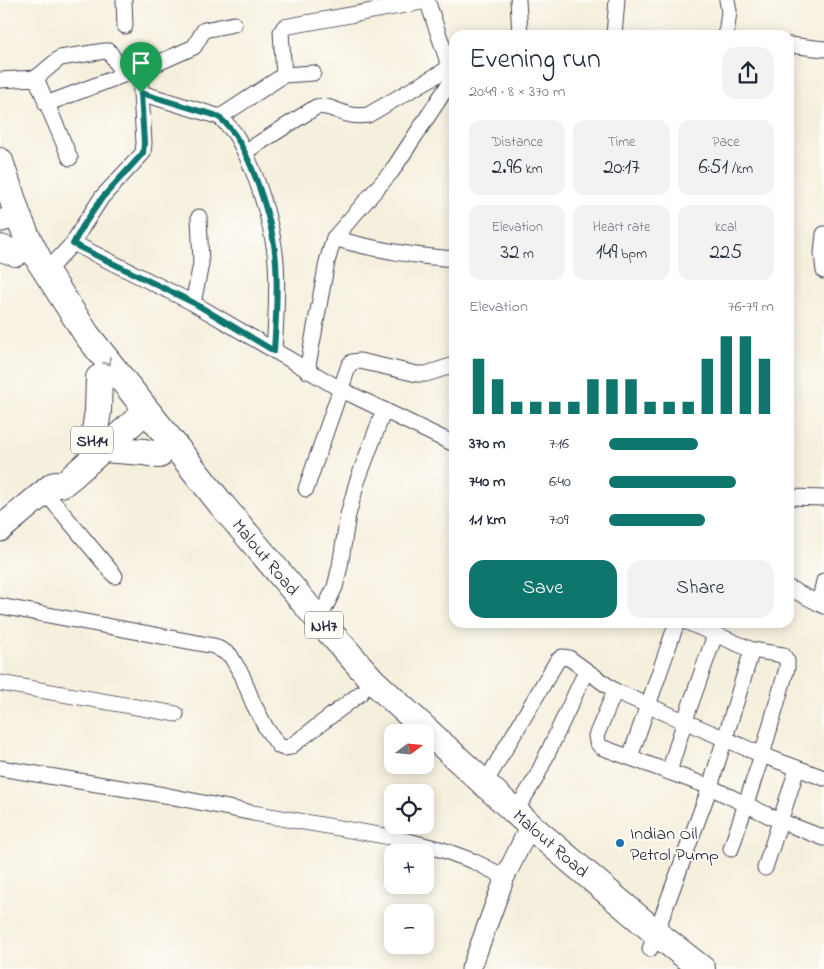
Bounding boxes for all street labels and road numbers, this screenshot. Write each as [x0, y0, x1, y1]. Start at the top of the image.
road number: SH14 [71, 426, 113, 454]
street label: Malout Road [225, 514, 304, 602]
road number: NH7 [305, 612, 343, 638]
street label: Malout Road [506, 804, 593, 885]

